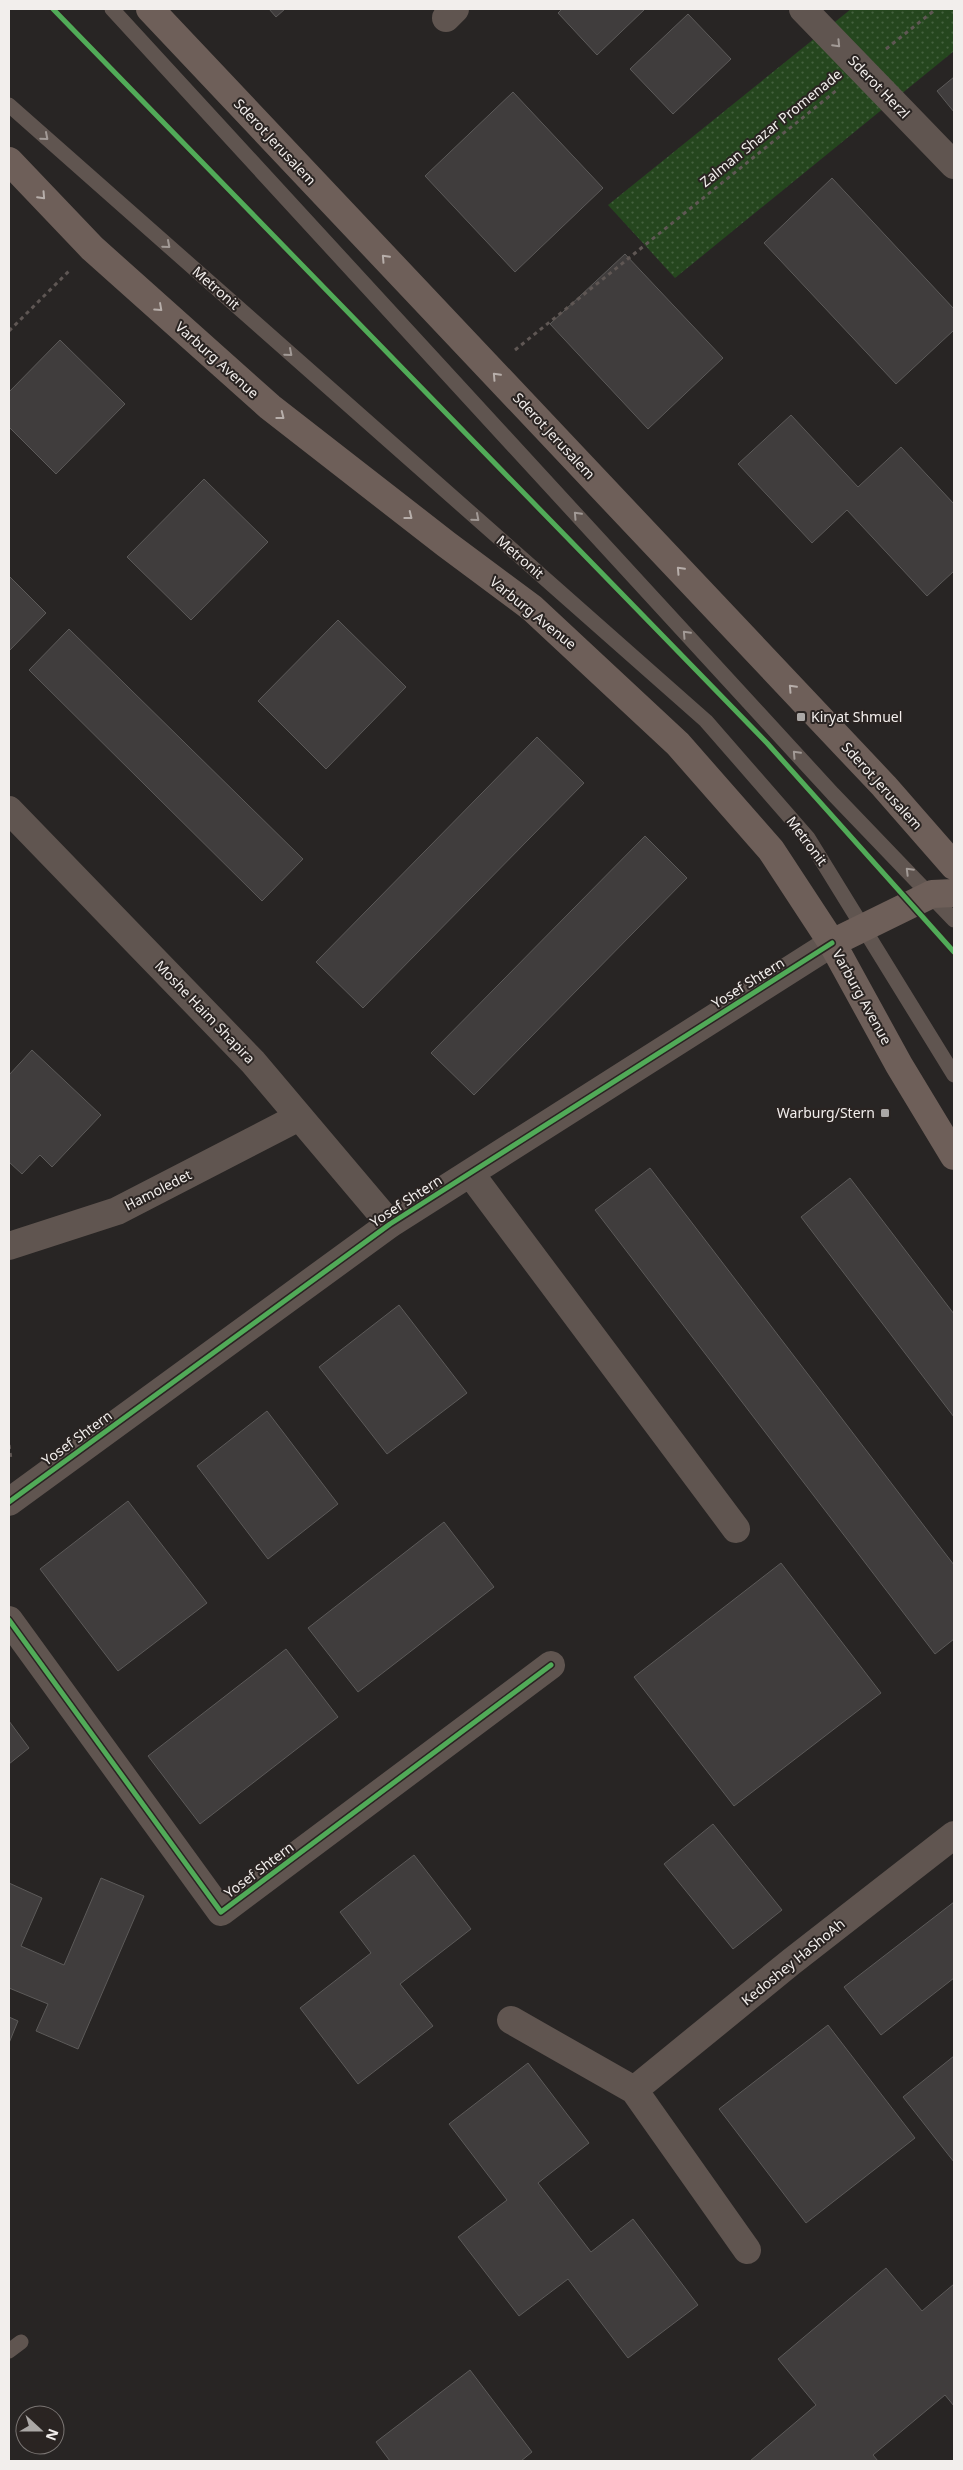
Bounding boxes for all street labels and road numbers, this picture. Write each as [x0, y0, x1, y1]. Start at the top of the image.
street label: Sderot Herzl [844, 51, 914, 122]
street label: Zalman Shazar Promenade [696, 64, 846, 191]
street label: Sderot Jerusalem [230, 94, 321, 189]
street label: Metronit [189, 262, 244, 313]
street label: Varburg Avenue [172, 317, 263, 402]
street label: Sderot Jerusalem [509, 388, 600, 483]
street label: Metronit [493, 531, 548, 582]
street label: Varburg Avenue [486, 572, 581, 653]
street label: Sderot Jerusalem [838, 738, 927, 834]
street label: Metronit [783, 812, 832, 869]
street label: Varburg Avenue [828, 946, 897, 1048]
street label: Yosef Shtern [708, 953, 788, 1012]
street label: Moshe Haim Shapira [151, 956, 260, 1067]
street label: Hamoledet [121, 1165, 195, 1215]
street label: Yosef Shtern [366, 1170, 445, 1231]
street label: Yosef Shtern [38, 1406, 116, 1470]
street label: Yosef Shtern [220, 1837, 297, 1902]
street label: Kedoshey HaShoAh [737, 1914, 848, 2009]

